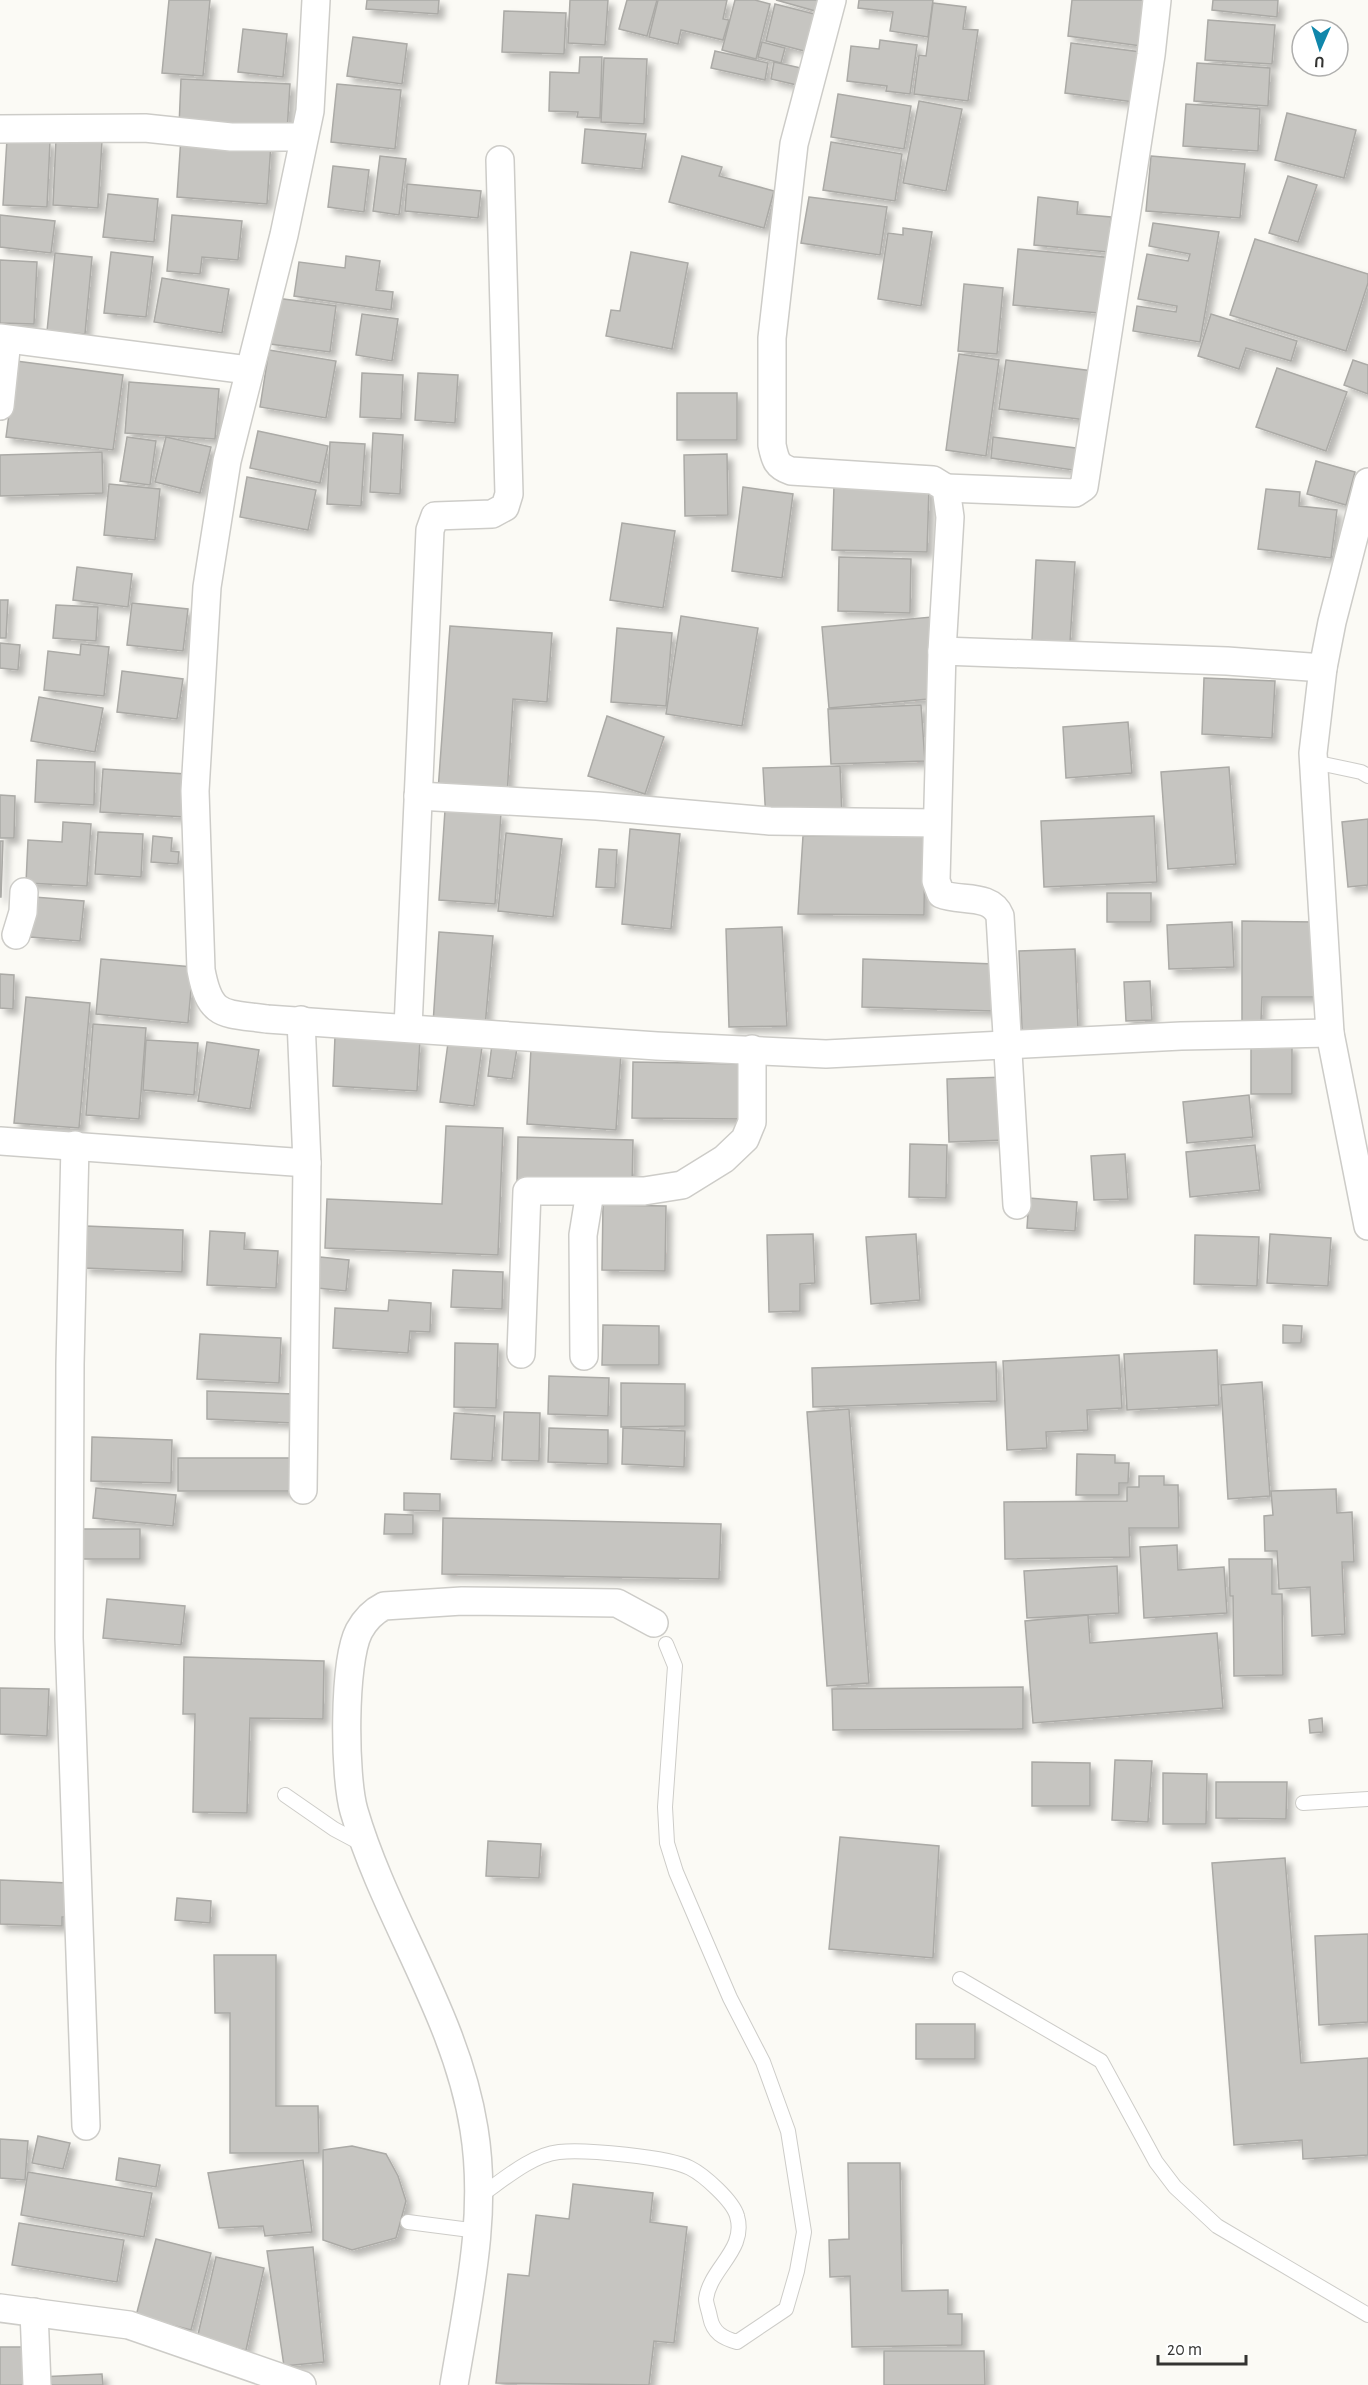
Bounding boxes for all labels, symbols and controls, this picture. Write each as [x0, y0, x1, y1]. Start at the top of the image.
north arrow [1290, 18, 1350, 78]
text: U [1314, 54, 1325, 70]
scale bar [1158, 2328, 1246, 2366]
text: 20 m [1167, 2341, 1202, 2359]

